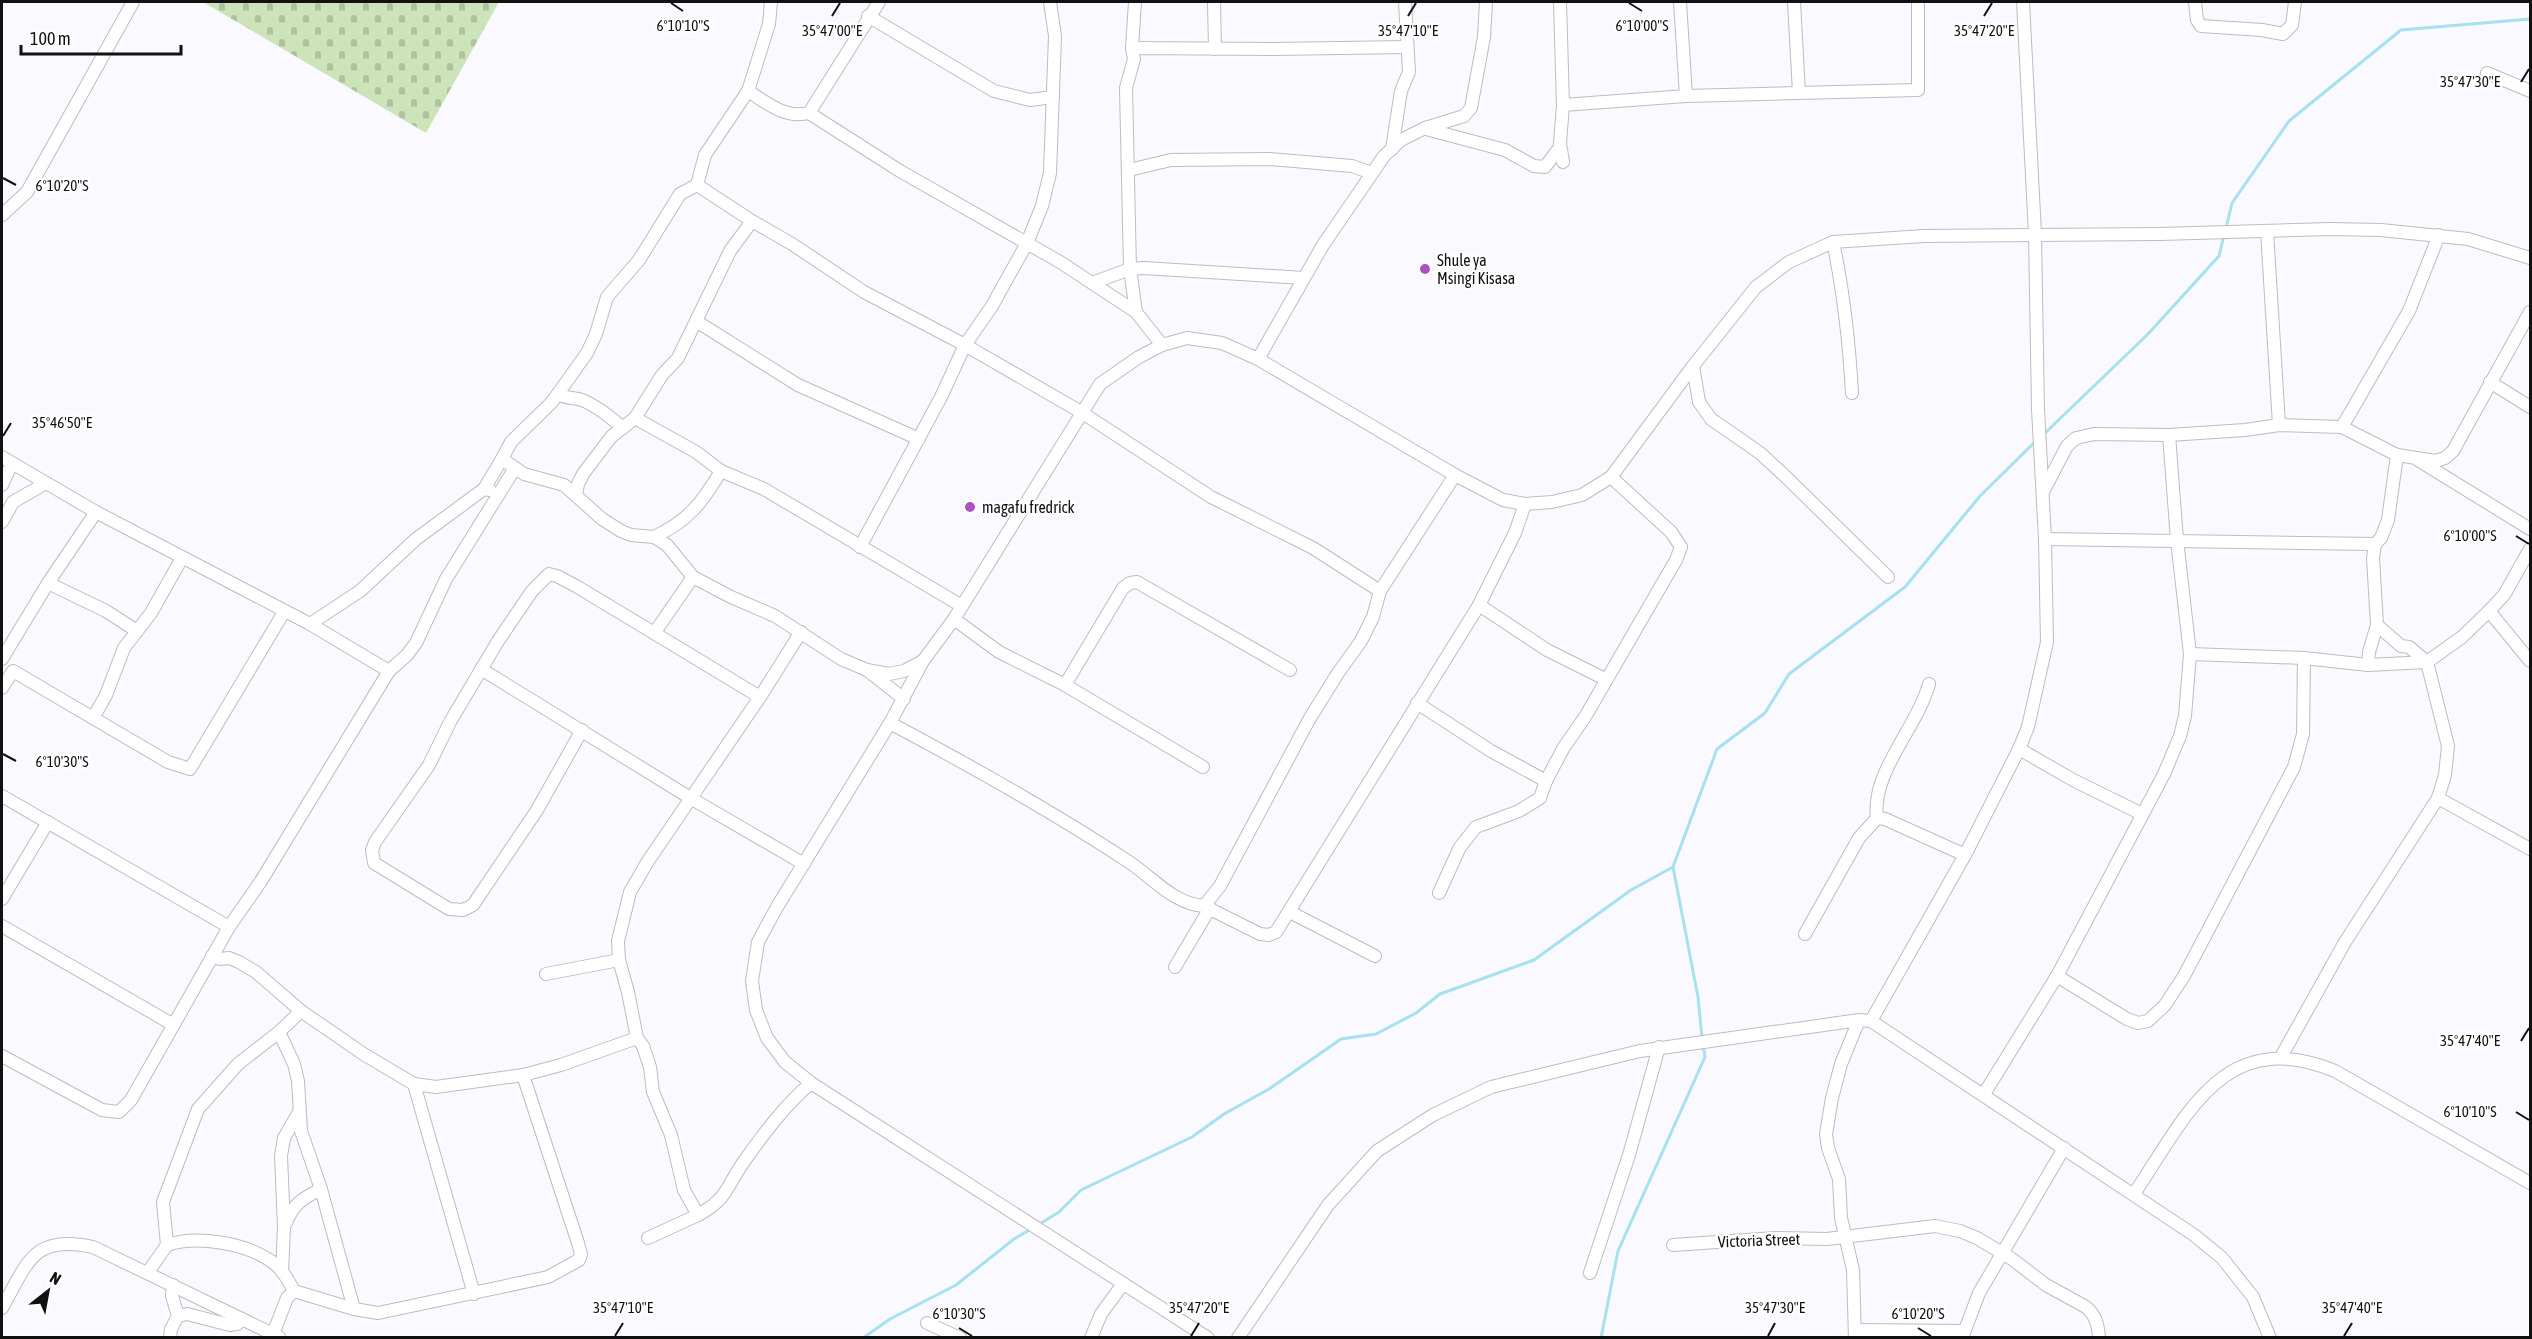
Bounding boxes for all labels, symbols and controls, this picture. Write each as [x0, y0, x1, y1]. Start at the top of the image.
text: 6°10'10"S [656, 17, 710, 34]
text: 6°10'00"S [1615, 17, 1669, 34]
scale bar [21, 18, 182, 56]
text: 35°47'00"E [802, 22, 863, 39]
text: 35°47'10"E [1378, 22, 1439, 39]
text: 35°47'20"E [1954, 22, 2015, 39]
text: 100 m [30, 28, 71, 49]
text: 35°47'30"E [2440, 73, 2501, 90]
text: 6°10'20"S [35, 177, 89, 194]
place label: Shule ya Msingi Kisasa [1437, 251, 1515, 288]
marker: Shule ya Msingi Kisasa [1418, 262, 1432, 276]
text: 35°46'50"E [32, 414, 93, 431]
place label: magafu fredrick [982, 498, 1075, 517]
marker: magafu fredrick [963, 500, 977, 514]
text: 6°10'00"S [2443, 527, 2497, 544]
text: 6°10'30"S [35, 753, 89, 770]
text: 35°47'40"E [2440, 1032, 2501, 1049]
text: 6°10'10"S [2443, 1103, 2497, 1120]
street label: Victoria Street [1717, 1230, 1801, 1250]
north arrow [18, 1261, 78, 1321]
text: N [47, 1268, 64, 1288]
text: 35°47'10"E [593, 1299, 654, 1316]
text: 35°47'20"E [1169, 1299, 1230, 1316]
text: 35°47'30"E [1745, 1299, 1806, 1316]
text: 35°47'40"E [2322, 1299, 2383, 1316]
text: 6°10'30"S [932, 1305, 986, 1322]
text: 6°10'20"S [1891, 1305, 1945, 1322]

